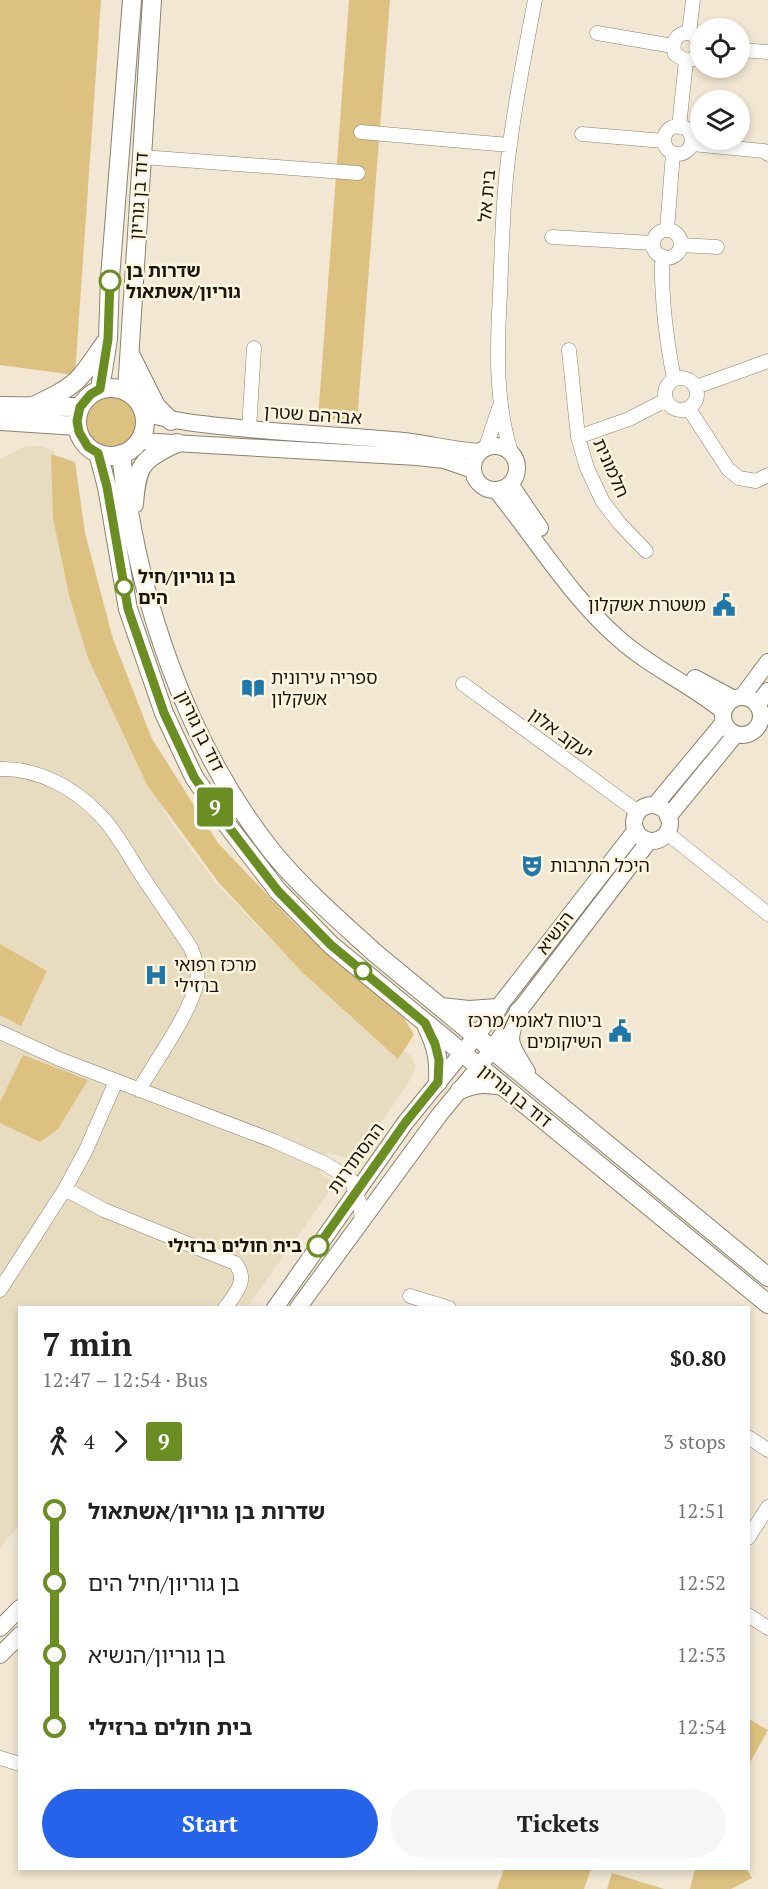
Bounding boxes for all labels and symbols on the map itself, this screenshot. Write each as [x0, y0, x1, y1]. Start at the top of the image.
street label: דוד בן גוריון [123, 151, 153, 241]
street label: בית אל [472, 169, 500, 223]
place label: שדרות בן גוריון/אשתאול [126, 258, 241, 303]
marker: שדרות בן גוריון/אשתאול [99, 270, 121, 292]
street label: אברהם שטרן [263, 399, 363, 429]
street label: חלמונית [588, 434, 636, 501]
place label: בן גוריון/חיל הים [138, 564, 236, 609]
marker: בן גוריון/חיל הים [115, 578, 133, 596]
place label: משטרת אשקלון [588, 592, 706, 616]
public building icon: משטרת אשקלון [711, 592, 737, 618]
place label: ספריה עירונית אשקלון [271, 665, 378, 710]
library icon: ספריה עירונית אשקלון [240, 675, 266, 701]
street label: דוד בן גוריון [171, 686, 231, 776]
street label: יעקב אלון [525, 702, 599, 765]
line badge: 9 [196, 788, 234, 826]
theatre icon: היכל התרבות [519, 853, 545, 879]
place label: היכל התרבות [550, 853, 650, 877]
street label: הנשיא [530, 906, 578, 959]
place label: מרכז רפואי ברזילי [174, 952, 256, 997]
hospital icon: מרכז רפואי ברזילי [143, 962, 169, 988]
unlabelled marker [354, 962, 372, 980]
place label: ביטוח לאומי/מרכז השיקומים [468, 1008, 602, 1053]
public building icon: ביטוח לאומי/מרכז השיקומים [607, 1018, 633, 1044]
street label: דוד בן גוריון [474, 1058, 558, 1132]
street label: ההסתדרות [321, 1117, 389, 1198]
place label: בית חולים ברזילי [168, 1233, 302, 1257]
marker: בית חולים ברזילי [307, 1235, 329, 1257]

